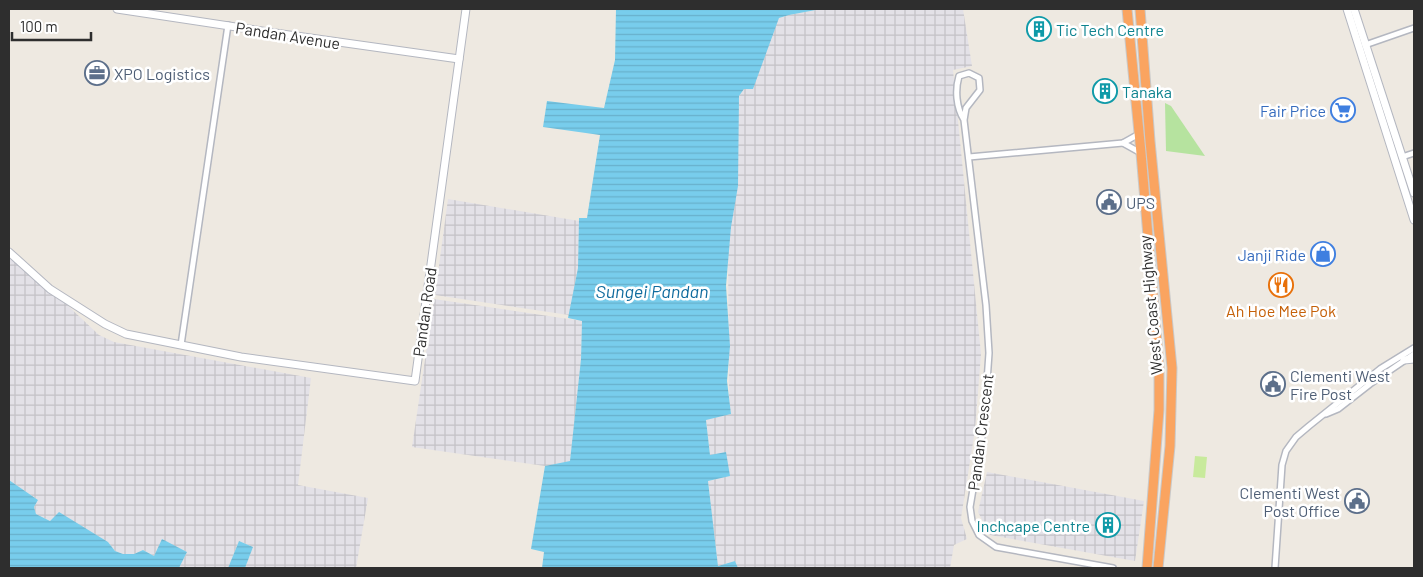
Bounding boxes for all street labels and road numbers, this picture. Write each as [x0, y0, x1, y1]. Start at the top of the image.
street label: Pandan Avenue [234, 17, 342, 53]
street label: West Coast Highway [1134, 234, 1166, 376]
street label: Pandan Road [408, 266, 440, 358]
street label: Pandan Crescent [963, 372, 997, 492]

